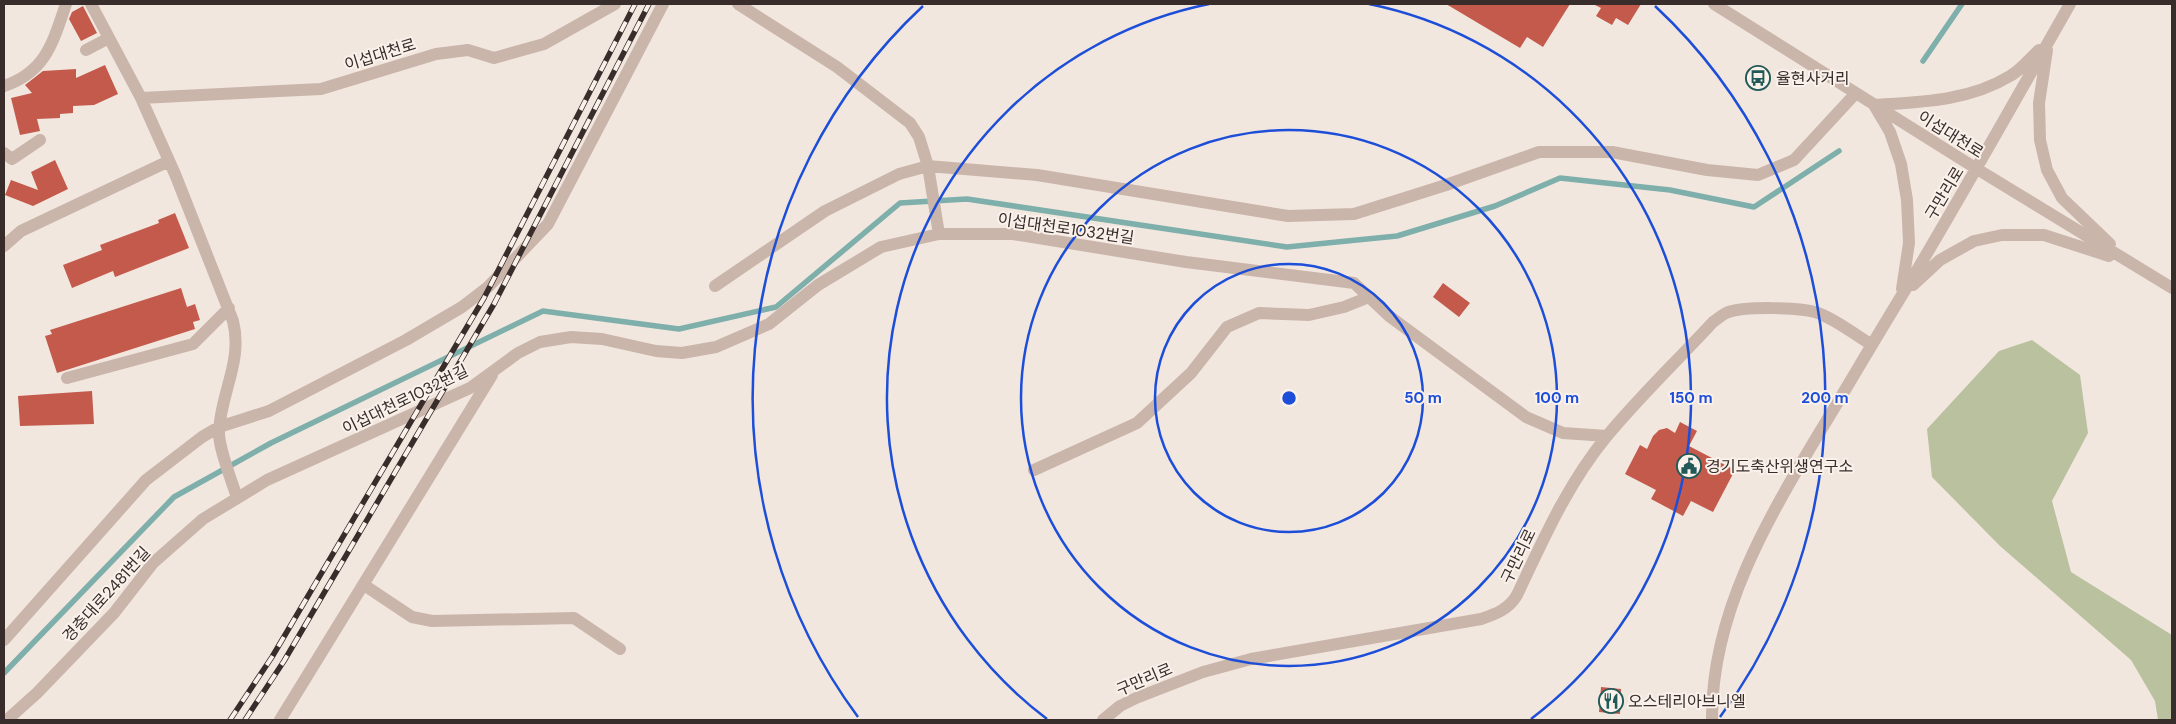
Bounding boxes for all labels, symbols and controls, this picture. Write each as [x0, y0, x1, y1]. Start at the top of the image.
street label: 이섭대천로 [342, 34, 419, 75]
bus stop icon: 율현사거리 [1745, 65, 1771, 91]
place label: 율현사거리 [1776, 68, 1850, 89]
street label: 이섭대천로 [1914, 106, 1988, 163]
street label: 구만리로 [1920, 162, 1969, 224]
street label: 이섭대천로1032번길 [996, 209, 1136, 248]
street label: 이섭대천로1032번길 [339, 360, 472, 439]
text: 50 m [1404, 388, 1442, 408]
text: 100 m [1535, 388, 1579, 408]
text: 150 m [1670, 388, 1713, 408]
text: 200 m [1801, 388, 1849, 408]
centre of rings [1280, 389, 1298, 407]
public building icon: 경기도축산위생연구소 [1676, 453, 1702, 479]
place label: 경기도축산위생연구소 [1706, 456, 1853, 477]
street label: 구만리로 [1496, 525, 1541, 587]
street label: 경충대로2481번길 [58, 542, 155, 646]
street label: 구만리로 [1113, 658, 1176, 701]
restaurant icon: 오스테리아브니엘 [1598, 688, 1624, 714]
place label: 오스테리아브니엘 [1628, 691, 1746, 712]

